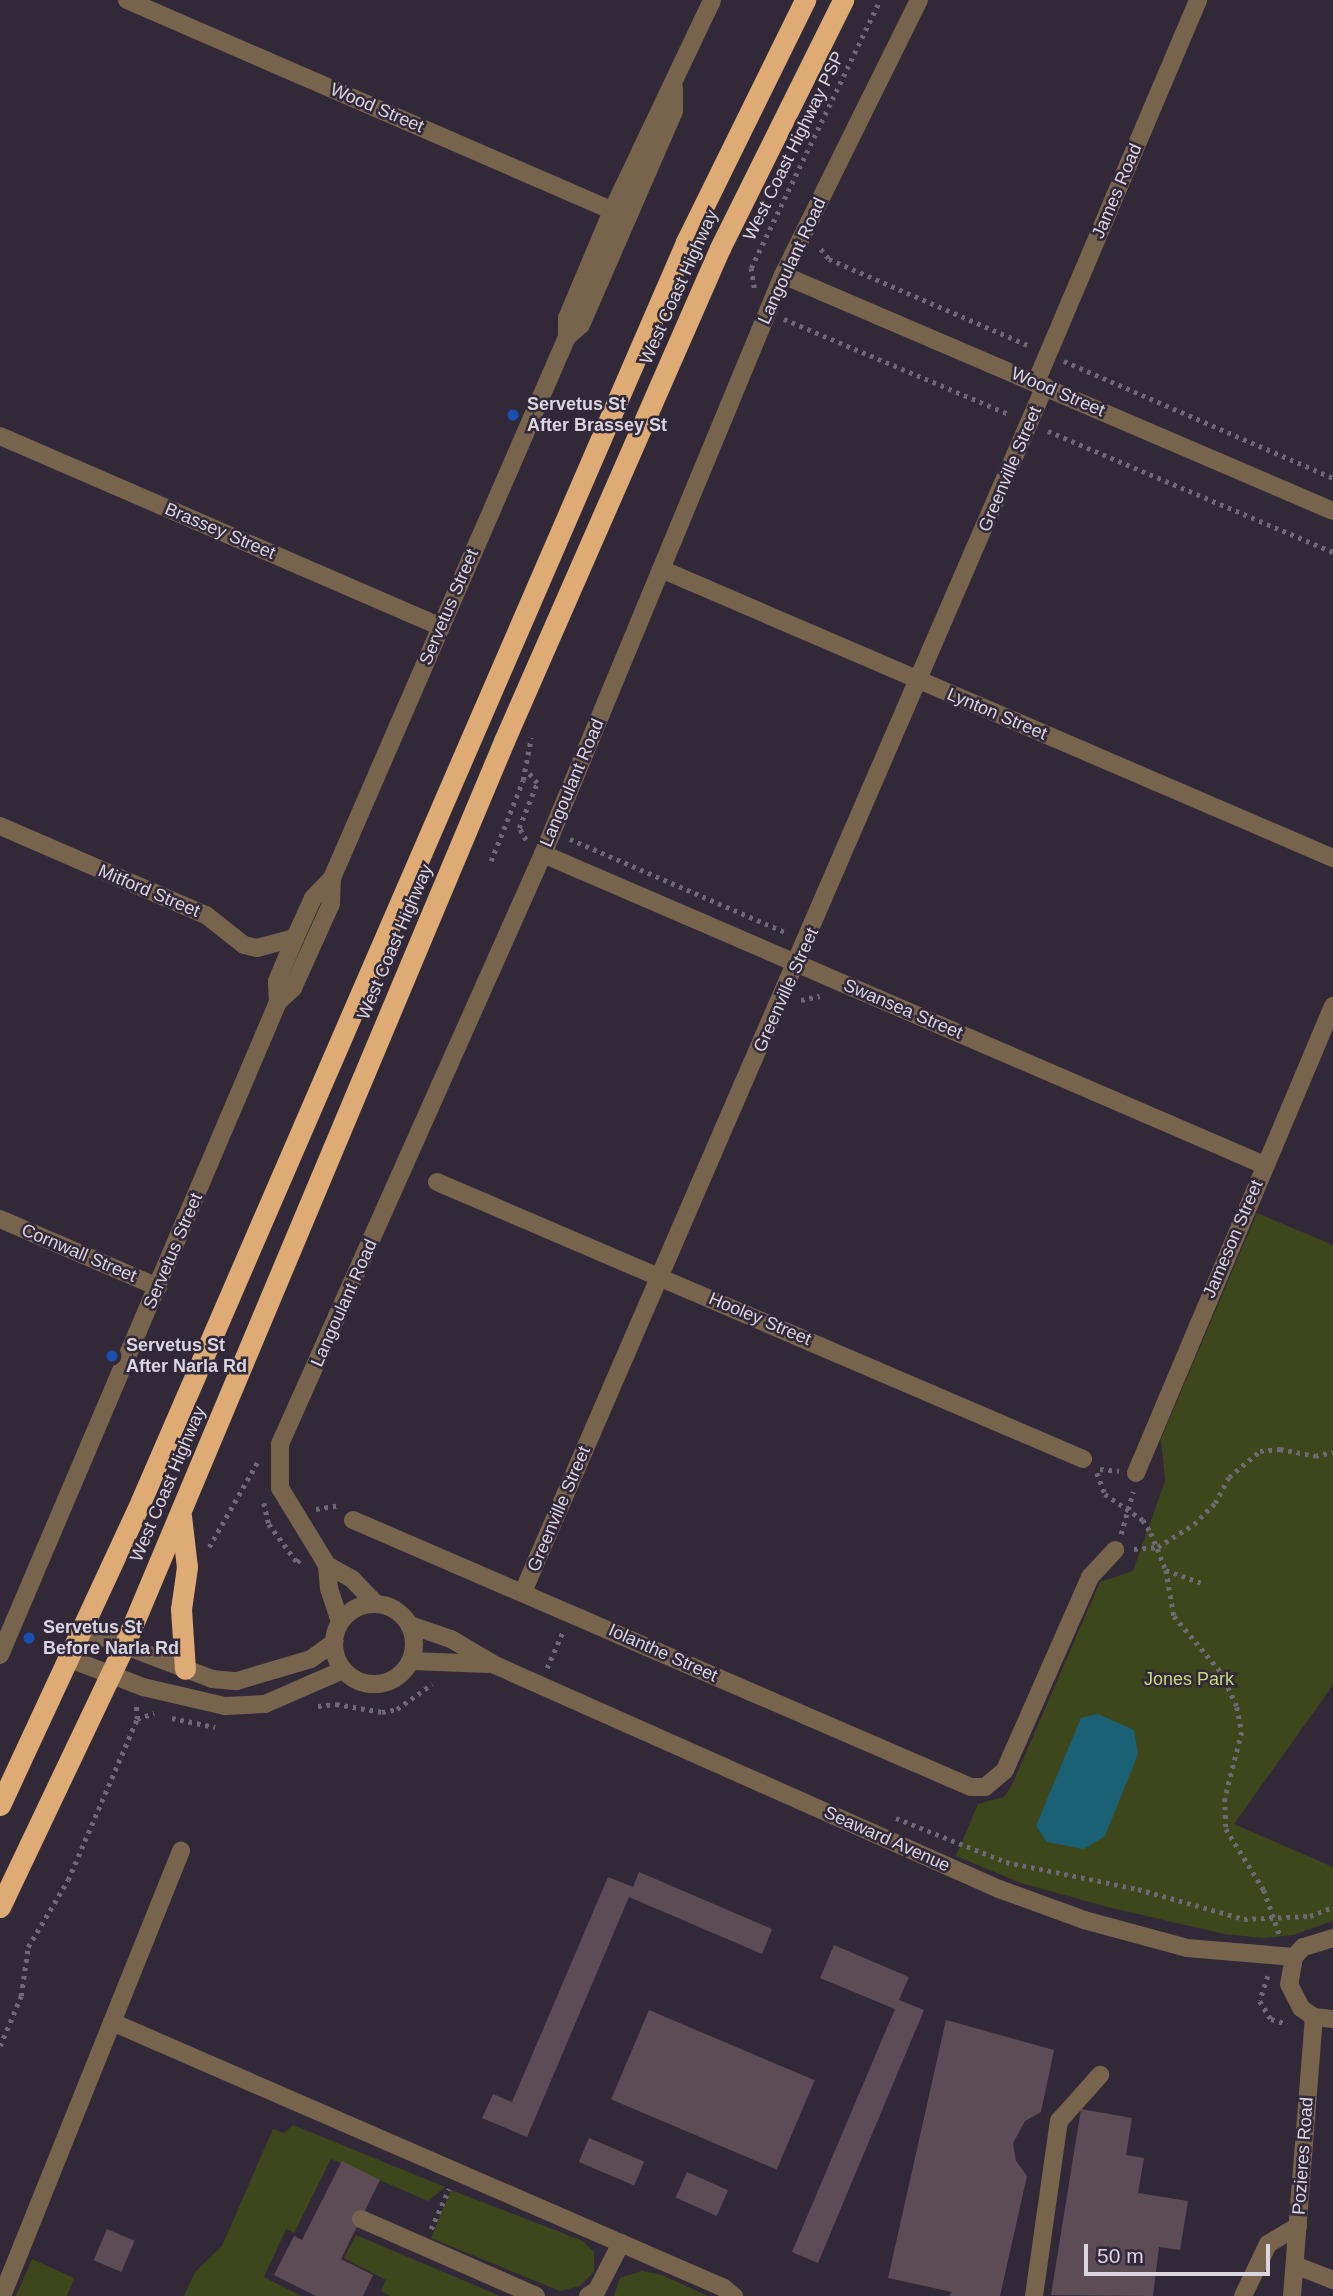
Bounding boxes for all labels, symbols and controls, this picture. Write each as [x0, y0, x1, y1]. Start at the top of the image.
street label: West Coast Highway PSP [739, 48, 849, 244]
street label: Wood Street [327, 79, 427, 137]
street label: James Road [1087, 140, 1147, 242]
street label: Langoulant Road [753, 194, 831, 328]
street label: West Coast Highway [635, 206, 723, 368]
street label: Wood Street [1008, 363, 1108, 421]
place label: Servetus St After Brassey St [527, 394, 667, 436]
street label: Greenville Street [974, 403, 1046, 535]
marker: Servetus St After Brassey St [505, 407, 521, 423]
street label: Brassey Street [161, 498, 279, 564]
street label: Servetus Street [415, 546, 483, 668]
street label: Lynton Street [944, 683, 1050, 745]
street label: Langoulant Road [535, 716, 609, 850]
street label: Mitford Street [95, 860, 203, 922]
street label: West Coast Highway [352, 861, 438, 1023]
street label: Greenville Street [749, 924, 823, 1056]
street label: Swansea Street [840, 974, 966, 1044]
street label: Jameson Street [1198, 1177, 1268, 1301]
street label: Servetus Street [139, 1190, 207, 1312]
street label: Cornwall Street [18, 1219, 140, 1287]
street label: Langoulant Road [306, 1236, 382, 1370]
street label: Hooley Street [706, 1288, 814, 1350]
place label: Servetus St After Narla Rd [126, 1335, 247, 1378]
marker: Servetus St After Narla Rd [104, 1348, 120, 1364]
street label: West Coast Highway [125, 1403, 211, 1565]
street label: Greenville Street [523, 1443, 595, 1575]
place label: Servetus St Before Narla Rd [43, 1617, 179, 1660]
street label: Iolanthe Street [605, 1619, 721, 1687]
marker: Servetus St Before Narla Rd [21, 1630, 37, 1646]
park label: Jones Park [1144, 1668, 1234, 1690]
street label: Seaward Avenue [820, 1801, 954, 1877]
street label: Pozieres Road [1288, 2096, 1318, 2216]
scale bar [1088, 2230, 1274, 2274]
text: 50 m [1097, 2244, 1144, 2267]

